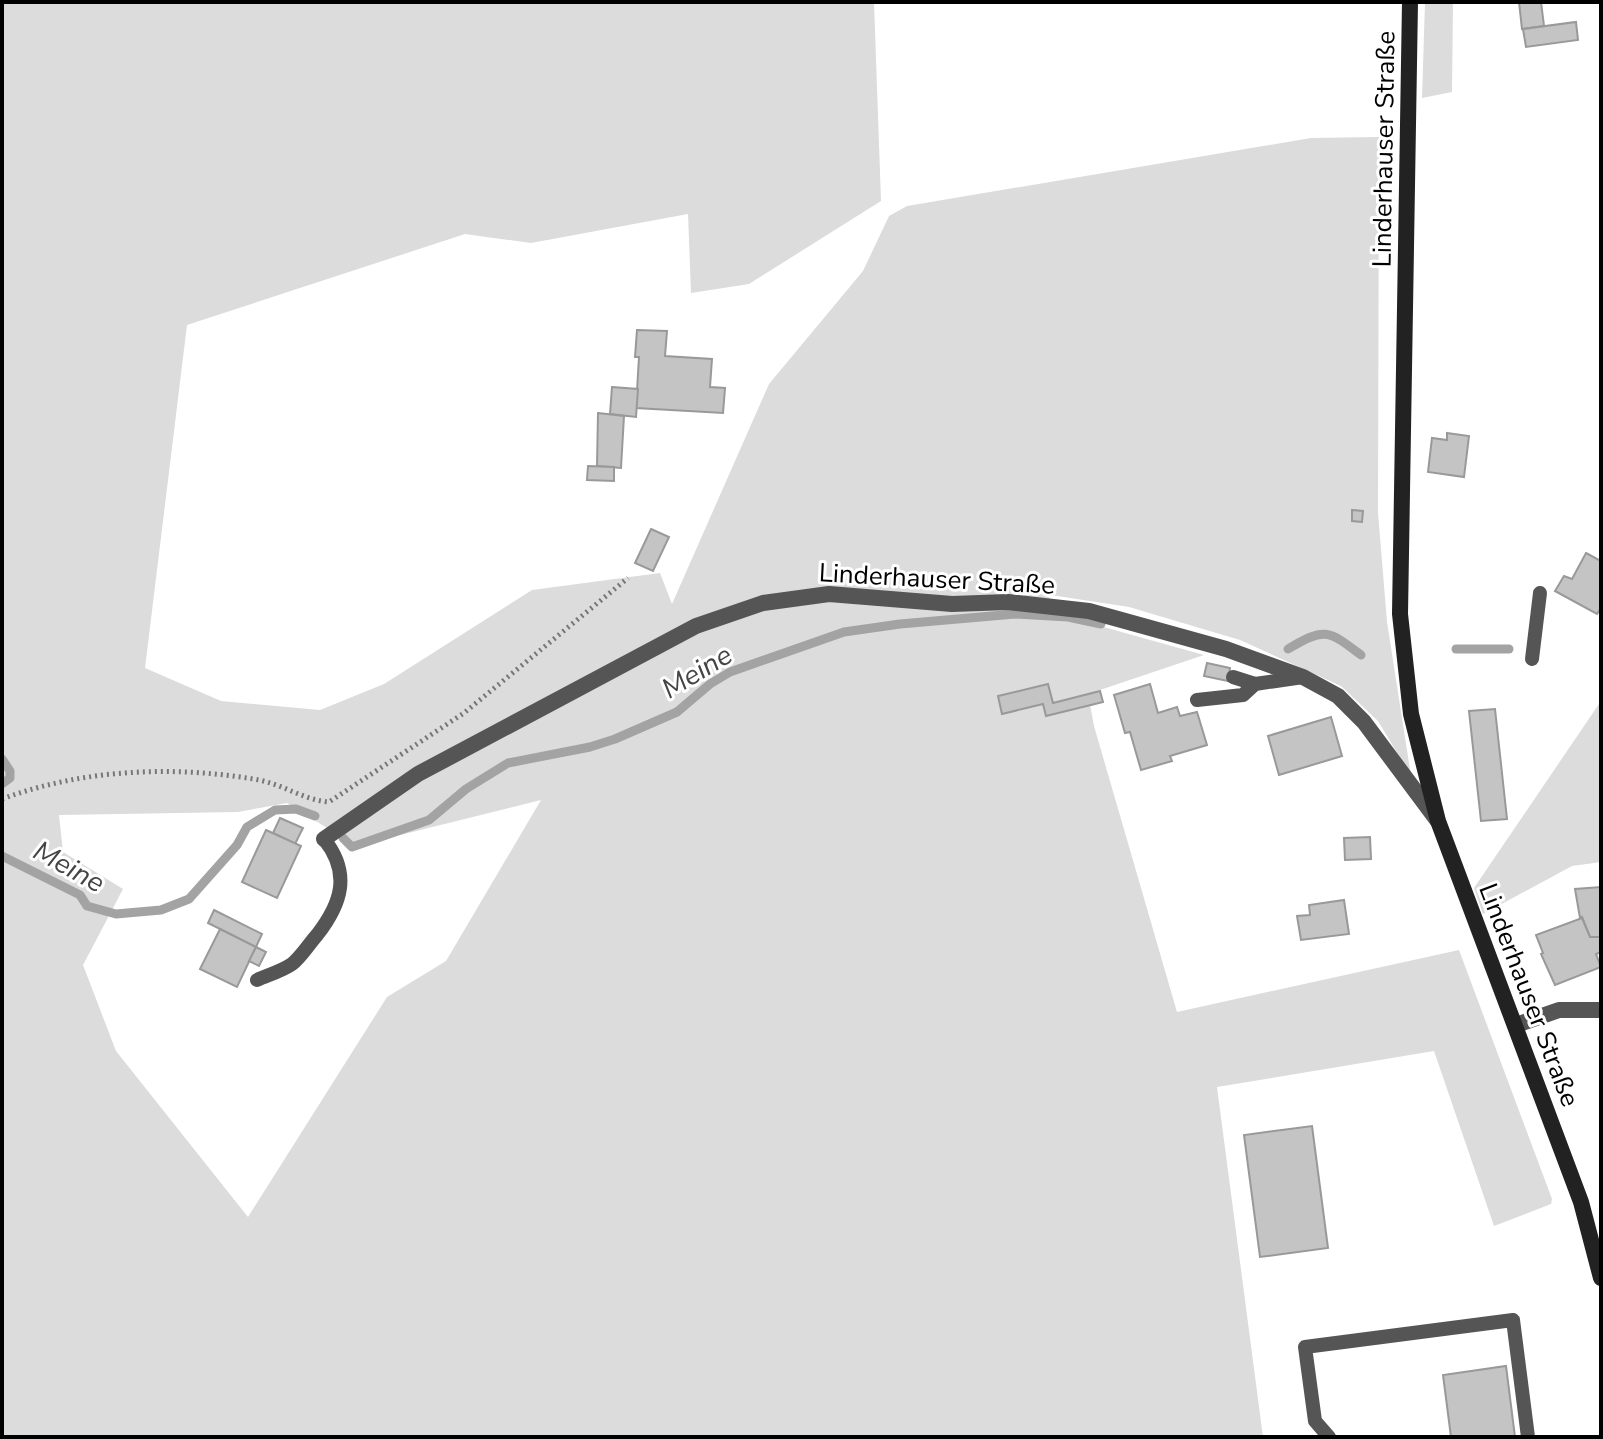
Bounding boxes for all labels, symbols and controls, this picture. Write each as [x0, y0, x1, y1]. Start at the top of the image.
street label: Linderhauser Straße [1364, 30, 1404, 268]
street label: Linderhauser Straße [818, 555, 1056, 603]
water label: Meine [655, 636, 740, 708]
water label: Meine [26, 832, 112, 902]
street label: Linderhauser Straße [1470, 878, 1588, 1112]

